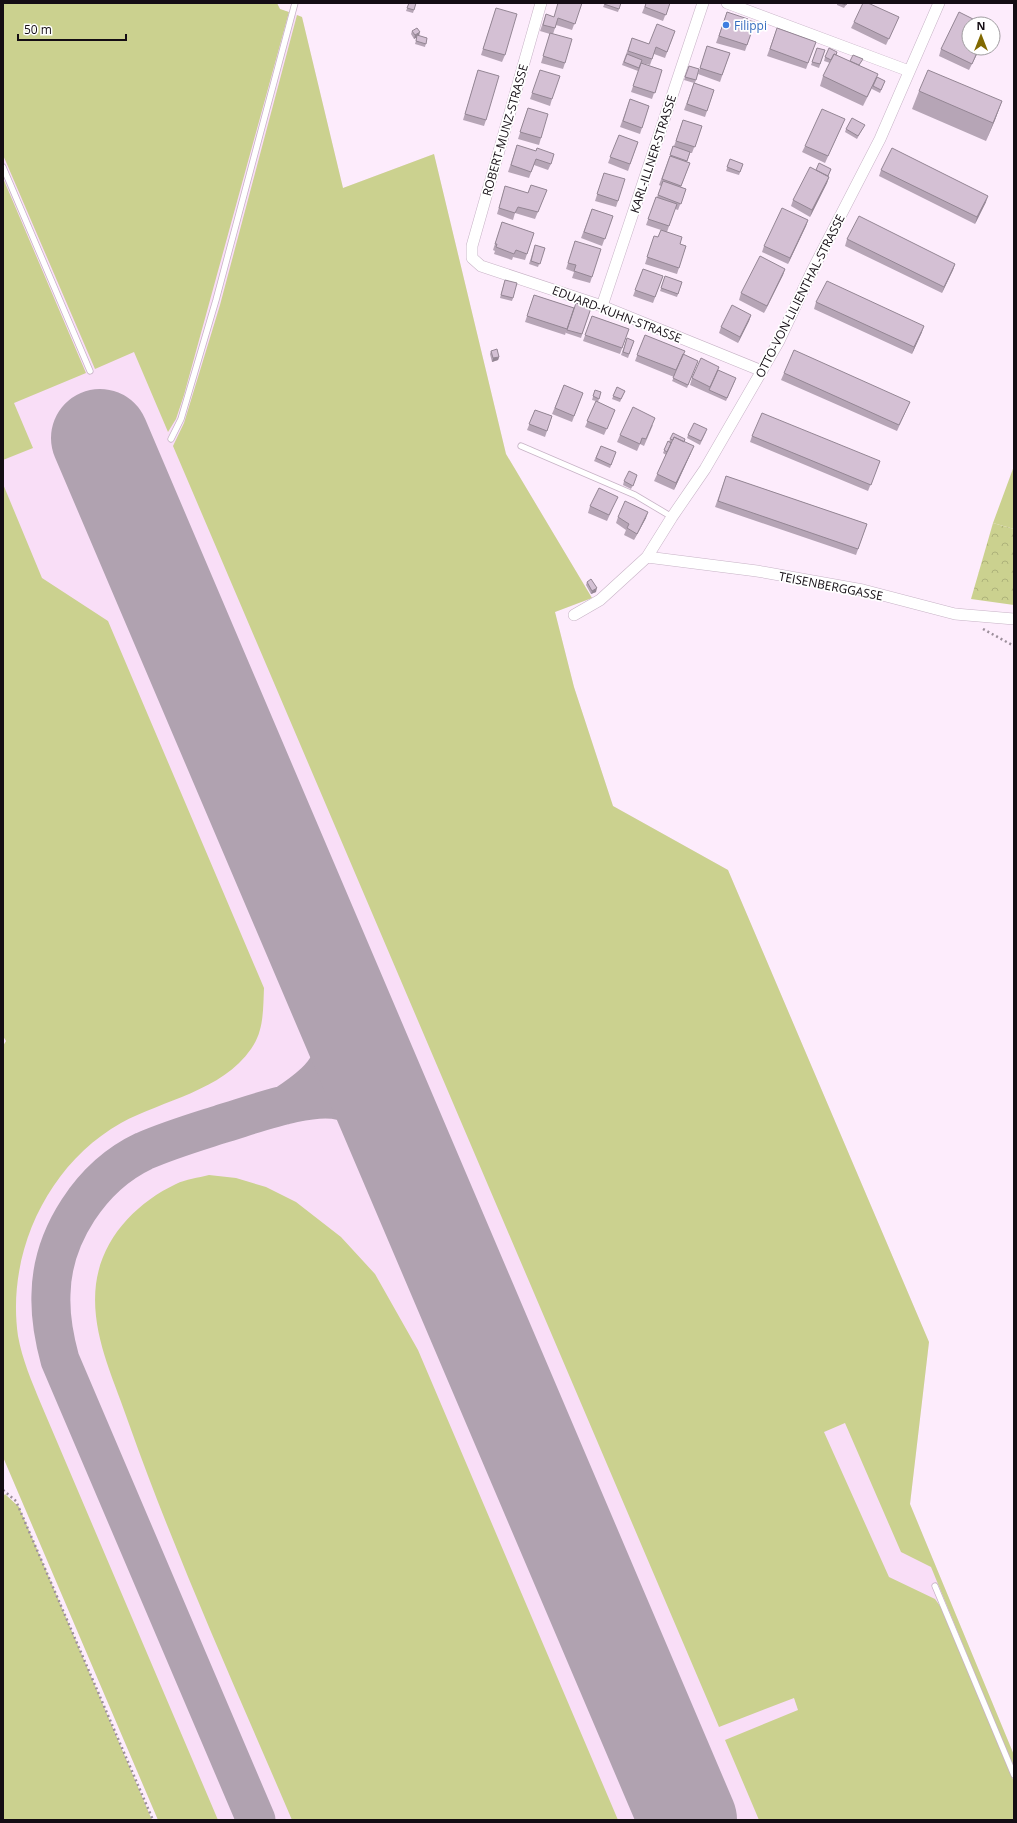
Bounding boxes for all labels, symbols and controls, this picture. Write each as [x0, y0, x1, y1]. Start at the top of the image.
scale bar [18, 16, 126, 42]
north arrow [961, 16, 1001, 56]
place label: Filippi [734, 17, 767, 34]
text: N [977, 18, 985, 33]
marker: Filippi [721, 20, 731, 30]
text: 50 m [24, 21, 52, 38]
street label: ROBERT-MUNZ-STRASSE [478, 62, 532, 198]
street label: KARL-ILLNER-STRASSE [626, 93, 680, 215]
street label: OTTO-VON-LILIENTHAL-STRASSE [751, 211, 849, 381]
street label: EDUARD-KUHN-STRASSE [550, 281, 684, 347]
street label: TEISENBERGGASSE [778, 568, 884, 604]

